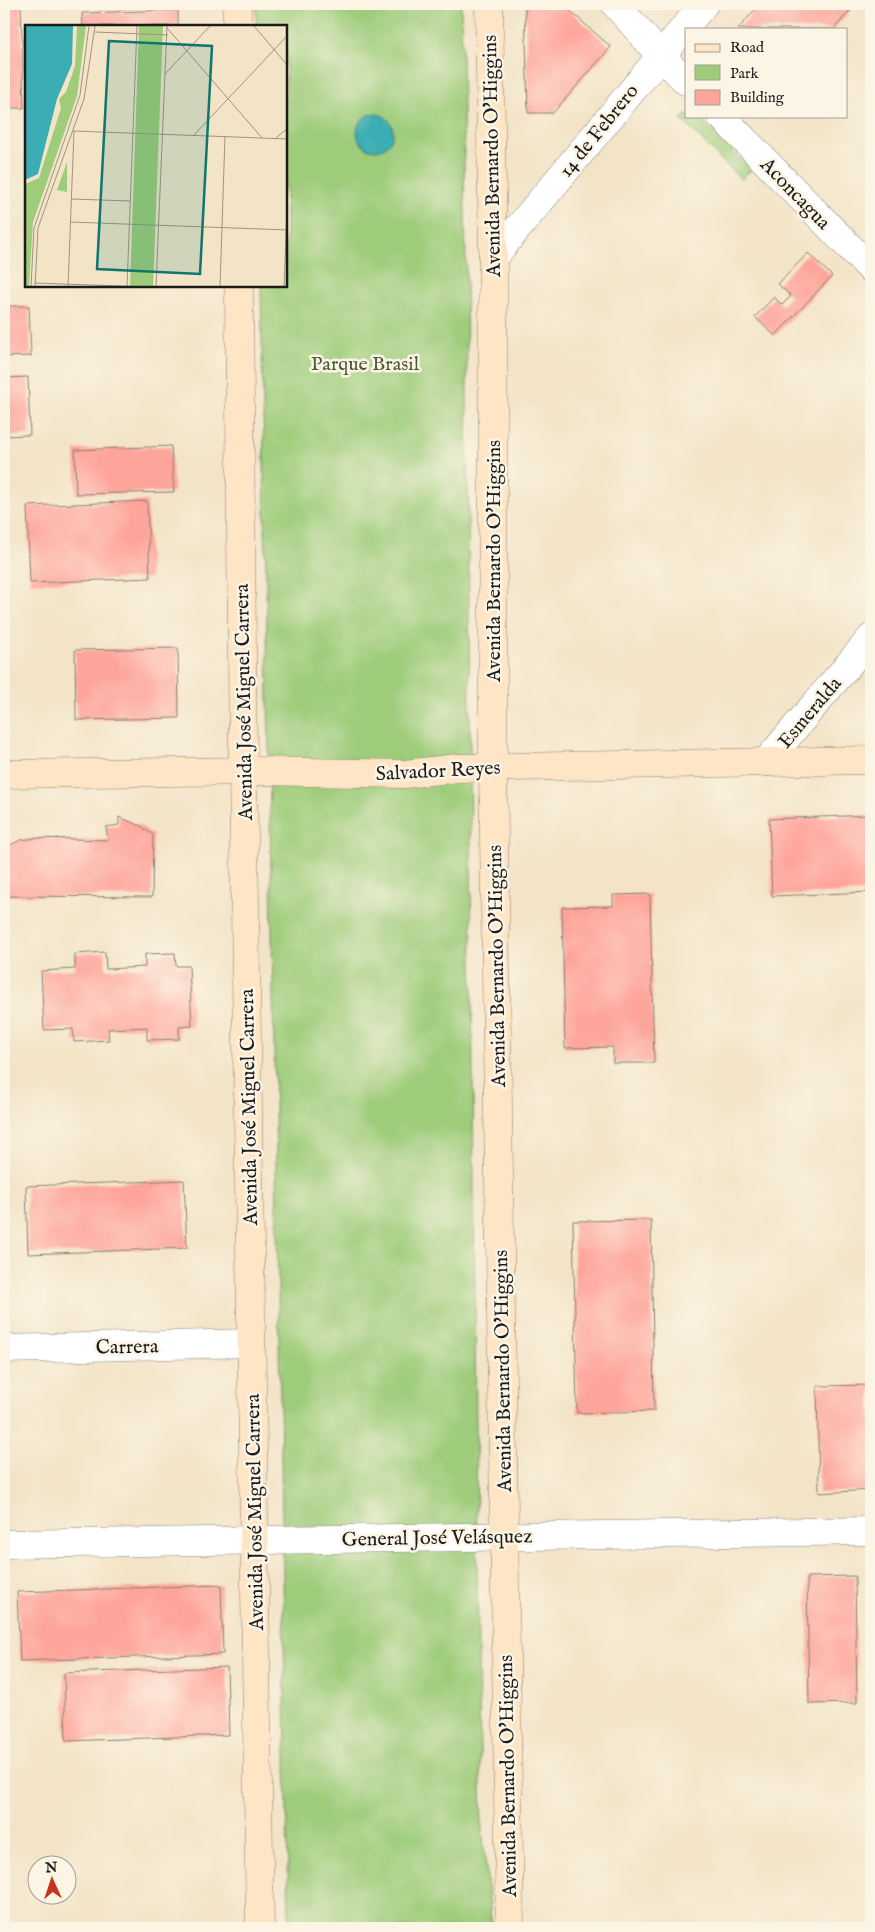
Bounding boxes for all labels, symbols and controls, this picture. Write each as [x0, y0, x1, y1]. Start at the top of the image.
inset map [25, 25, 288, 288]
legend [685, 28, 848, 118]
street label: Avenida Bernardo O'Higgins [478, 35, 507, 278]
text: Road [730, 38, 765, 57]
text: Park [730, 64, 760, 83]
street label: 14 de Febrero [554, 79, 645, 183]
text: Building [730, 88, 785, 107]
street label: Aconcagua [754, 152, 836, 236]
park label: Parque Brasil [311, 352, 420, 377]
street label: Avenida Bernardo O'Higgins [482, 440, 507, 683]
street label: Avenida José Miguel Carrera [230, 583, 259, 822]
street label: Esmeralda [773, 672, 848, 754]
street label: Salvador Reyes [375, 756, 501, 787]
street label: Avenida Bernardo O'Higgins [483, 845, 512, 1088]
street label: Avenida José Miguel Carrera [235, 988, 264, 1227]
street label: Avenida Bernardo O'Higgins [489, 1250, 518, 1493]
street label: Carrera [95, 1334, 159, 1361]
street label: Avenida José Miguel Carrera [241, 1393, 270, 1632]
street label: General José Velásquez [341, 1524, 533, 1553]
street label: Avenida Bernardo O'Higgins [494, 1655, 523, 1898]
north arrow [28, 1854, 78, 1904]
text: N [44, 1859, 58, 1877]

